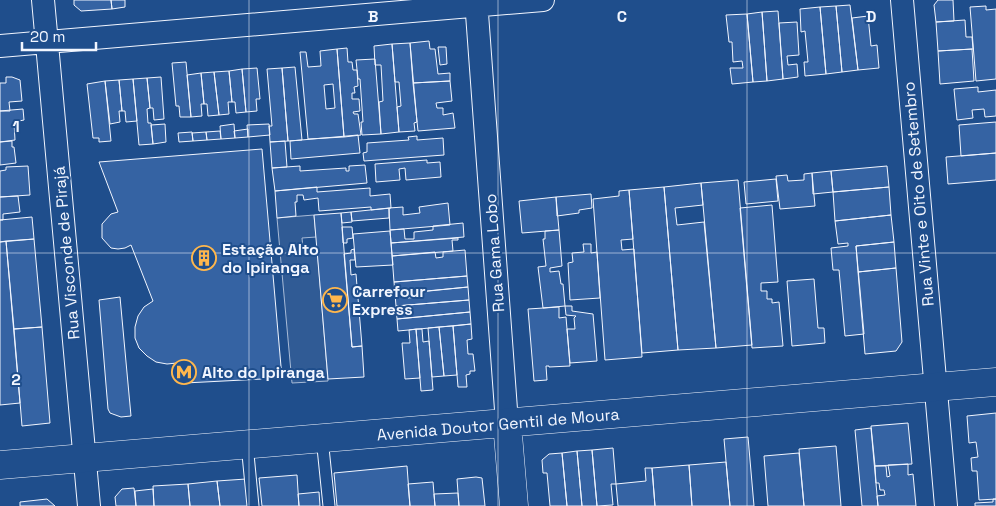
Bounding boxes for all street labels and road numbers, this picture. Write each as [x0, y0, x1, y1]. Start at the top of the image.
street label: Rua Vinte e Oito de Setembro [898, 81, 939, 307]
street label: Rua Visconde de Pirajá [48, 165, 85, 341]
street label: Rua Gama Lobo [480, 193, 509, 313]
street label: Avenida Doutor Gentil de Moura [376, 403, 620, 446]

